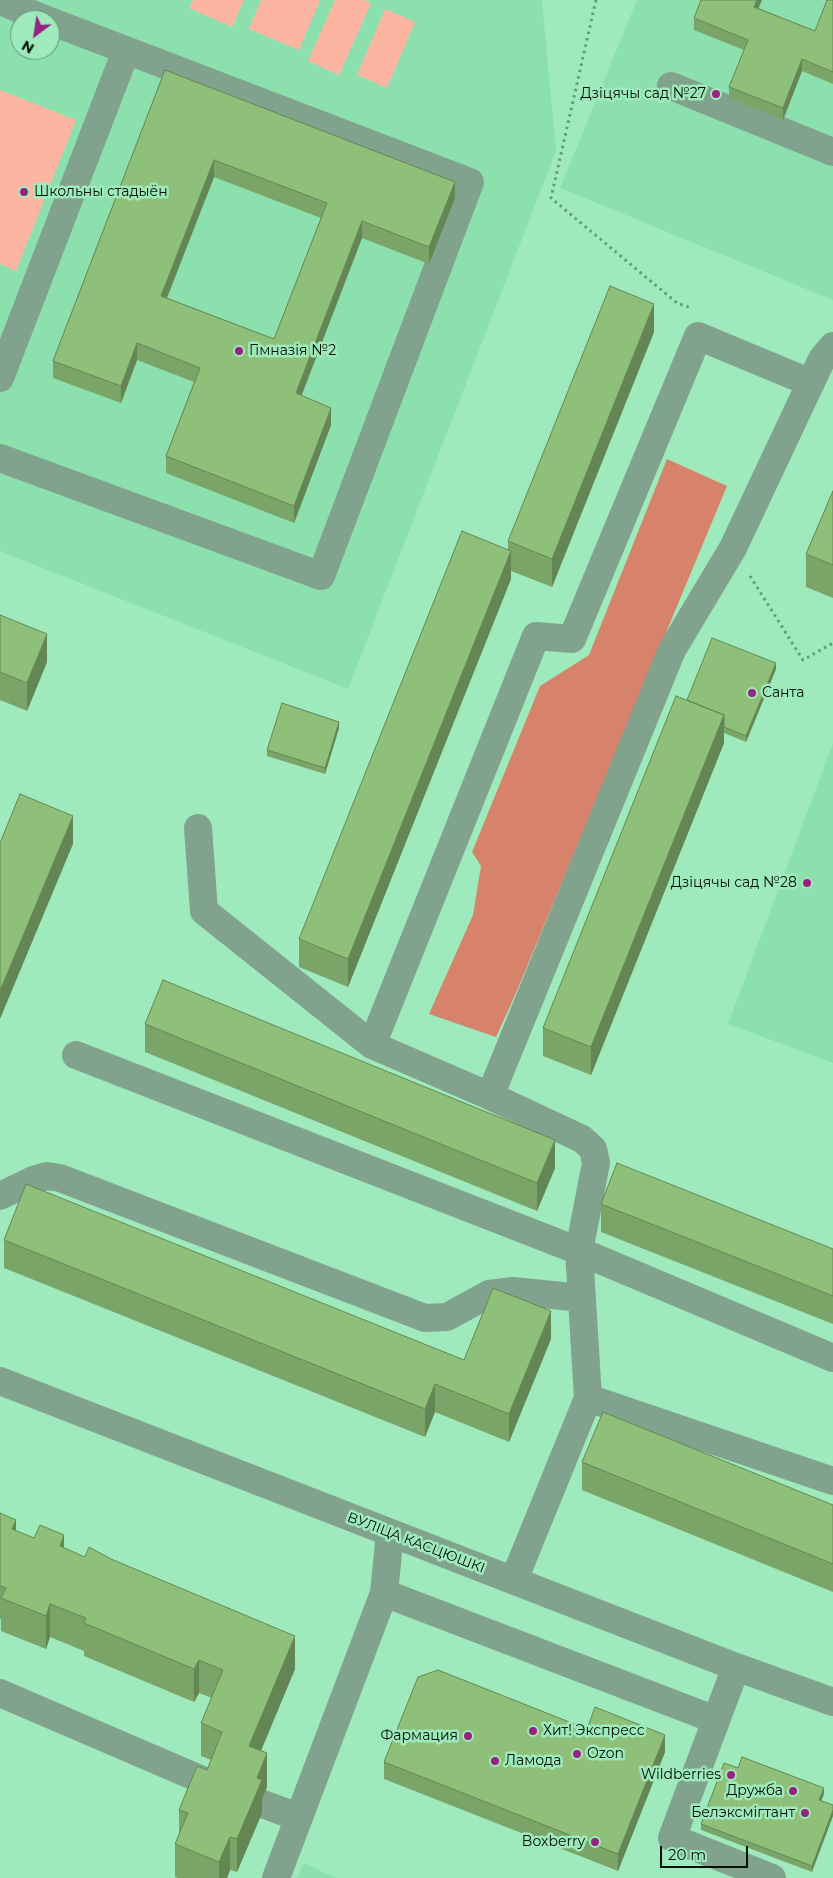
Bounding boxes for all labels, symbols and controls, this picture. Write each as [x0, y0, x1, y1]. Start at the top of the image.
north arrow [10, 10, 60, 60]
text: N [18, 36, 37, 58]
place label: Дзіцячы сад №27 [580, 86, 706, 102]
marker: Дзіцячы сад №27 [710, 88, 722, 100]
place label: Школьны стадыён [34, 184, 168, 200]
marker: Школьны стадыён [18, 186, 30, 198]
place label: Гімназія №2 [249, 343, 336, 359]
marker: Гімназія №2 [233, 345, 245, 357]
place label: Санта [762, 685, 804, 701]
marker: Санта [746, 687, 758, 699]
place label: Дзіцячы сад №28 [671, 875, 797, 891]
marker: Дзіцячы сад №28 [801, 877, 813, 889]
street label: ВУЛІЦА КАСЦЮШКІ [345, 1509, 487, 1577]
place label: Хит! Экспресс [543, 1723, 645, 1739]
marker: Хит! Экспресс [527, 1725, 539, 1737]
place label: Фармация [380, 1728, 458, 1744]
marker: Фармация [462, 1730, 474, 1742]
place label: Ozon [587, 1746, 624, 1762]
marker: Ozon [571, 1748, 583, 1760]
place label: Ламода [505, 1753, 561, 1769]
marker: Ламода [489, 1755, 501, 1767]
place label: Wildberries [641, 1767, 721, 1783]
marker: Wildberries [725, 1769, 737, 1781]
place label: Дружба [726, 1783, 783, 1799]
marker: Дружба [787, 1785, 799, 1797]
place label: Белэксмігтант [691, 1805, 795, 1821]
marker: Белэксмігтант [799, 1807, 811, 1819]
place label: Boxberry [522, 1834, 585, 1850]
marker: Boxberry [589, 1836, 601, 1848]
scale bar [663, 1836, 750, 1868]
text: 20 m [668, 1845, 706, 1864]

